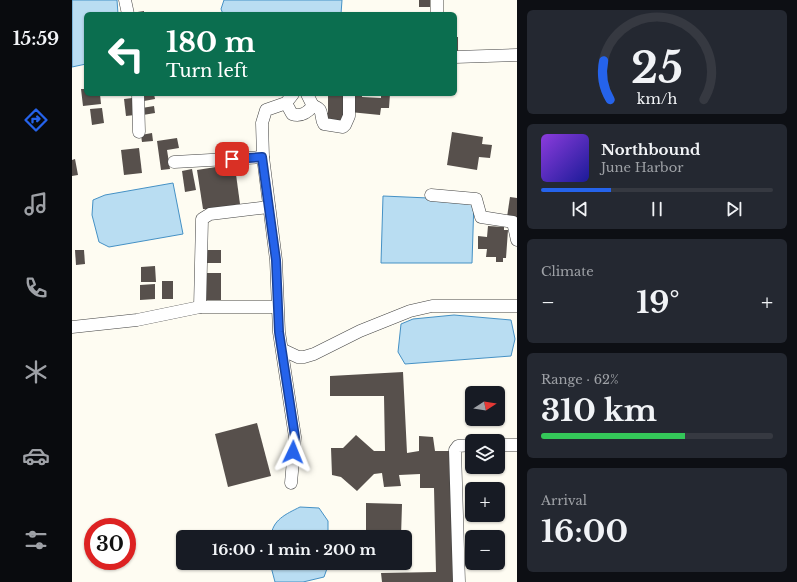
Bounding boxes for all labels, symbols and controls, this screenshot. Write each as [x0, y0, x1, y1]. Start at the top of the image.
text: 180 m [166, 25, 256, 60]
text: 15:59 [13, 28, 59, 50]
icon: left [100, 28, 152, 80]
text: 25 [631, 43, 683, 94]
text: Turn left [166, 60, 248, 82]
text: km/h [637, 90, 677, 108]
icon: directions [22, 106, 50, 134]
text: Northbound [601, 140, 700, 159]
pin [215, 142, 249, 176]
icon: arrive [221, 148, 243, 170]
text: June Harbor [601, 159, 683, 176]
icon: music [22, 190, 50, 218]
icon: previous [569, 198, 591, 220]
icon: pause [646, 198, 668, 220]
icon: next [723, 198, 745, 220]
text: Climate [541, 263, 594, 280]
icon: phone [22, 274, 50, 302]
text: 19° [636, 284, 680, 321]
text: − [541, 289, 555, 316]
text: + [761, 289, 773, 316]
icon: climate [22, 358, 50, 386]
text: Range · 62% [541, 371, 619, 388]
north arrow [465, 386, 505, 426]
map controls [465, 386, 505, 570]
text: 310 km [541, 392, 657, 429]
position arrow [272, 431, 314, 473]
button: layers [465, 434, 505, 474]
icon: car [22, 442, 50, 470]
button: + [465, 482, 505, 522]
text: Arrival [541, 492, 587, 509]
text: 16:00 [541, 513, 628, 550]
speed limit sign: 30 [84, 518, 136, 570]
icon: filters [22, 526, 50, 554]
button: − [465, 530, 505, 570]
text: 16:00 · 1 min · 200 m [212, 540, 376, 559]

